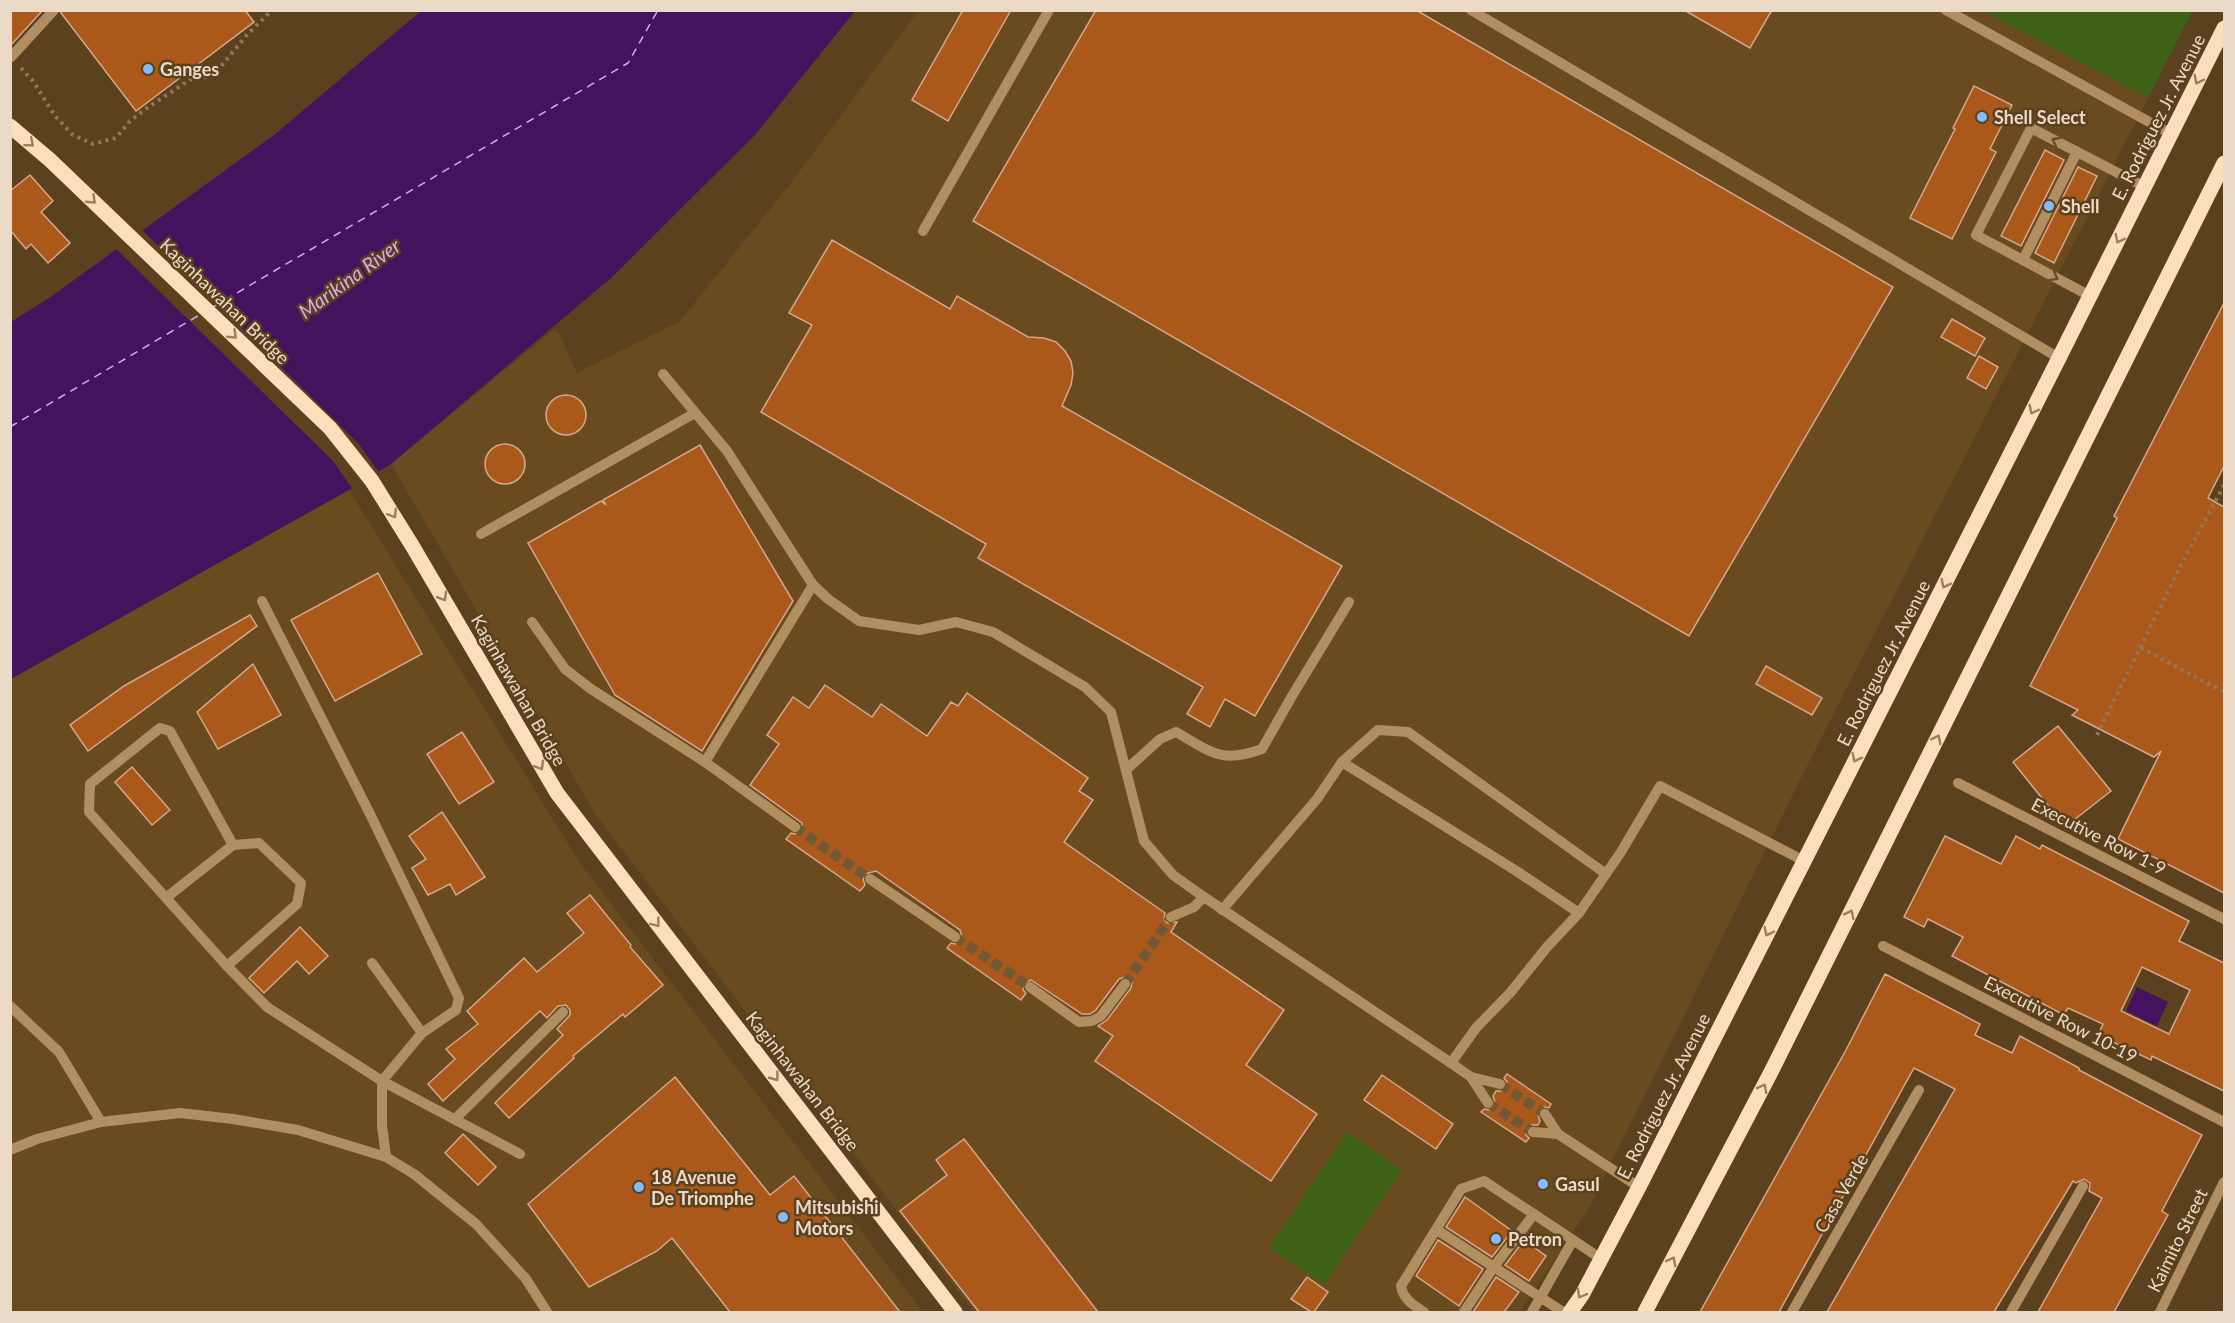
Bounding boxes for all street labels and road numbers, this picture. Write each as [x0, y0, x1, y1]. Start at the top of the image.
street label: E. Rodriguez Jr. Avenue [2107, 30, 2209, 204]
street label: Kaginhawahan Bridge [156, 234, 294, 368]
street label: E. Rodriguez Jr. Avenue [1832, 576, 1934, 750]
street label: Kaginhawahan Bridge [467, 610, 571, 770]
street label: Executive Row 1-9 [2028, 793, 2170, 879]
street label: Executive Row 10-19 [1981, 971, 2141, 1067]
street label: Kaginhawahan Bridge [742, 1007, 864, 1155]
street label: E. Rodriguez Jr. Avenue [1612, 1009, 1714, 1183]
street label: Casa Verde [1810, 1149, 1872, 1237]
street label: Kaimito Street [2142, 1184, 2212, 1296]

